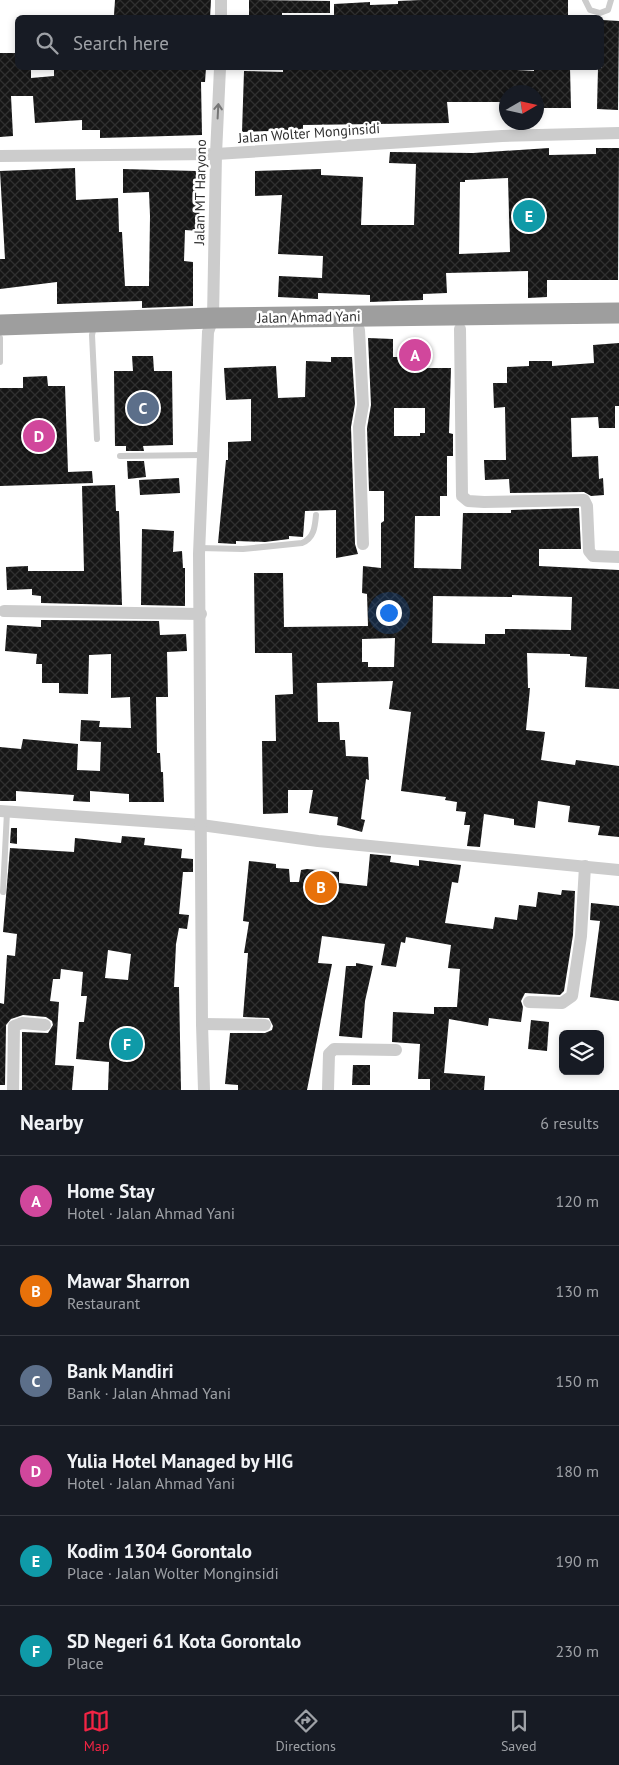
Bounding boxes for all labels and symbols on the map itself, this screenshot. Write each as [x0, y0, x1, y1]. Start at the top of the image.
north arrow [499, 85, 544, 130]
one-way arrow [213, 103, 222, 119]
street label: Jalan Wolter Monginsidi [237, 119, 380, 147]
street label: Jalan MT Haryono [190, 139, 210, 246]
pin: E [513, 197, 545, 235]
street label: Jalan Ahmad Yani [256, 307, 361, 327]
pin: A [399, 336, 431, 374]
pin: C [127, 389, 159, 427]
pin: D [23, 417, 55, 455]
your location [376, 600, 402, 626]
pin: B [305, 868, 337, 906]
pin: F [111, 1025, 143, 1063]

